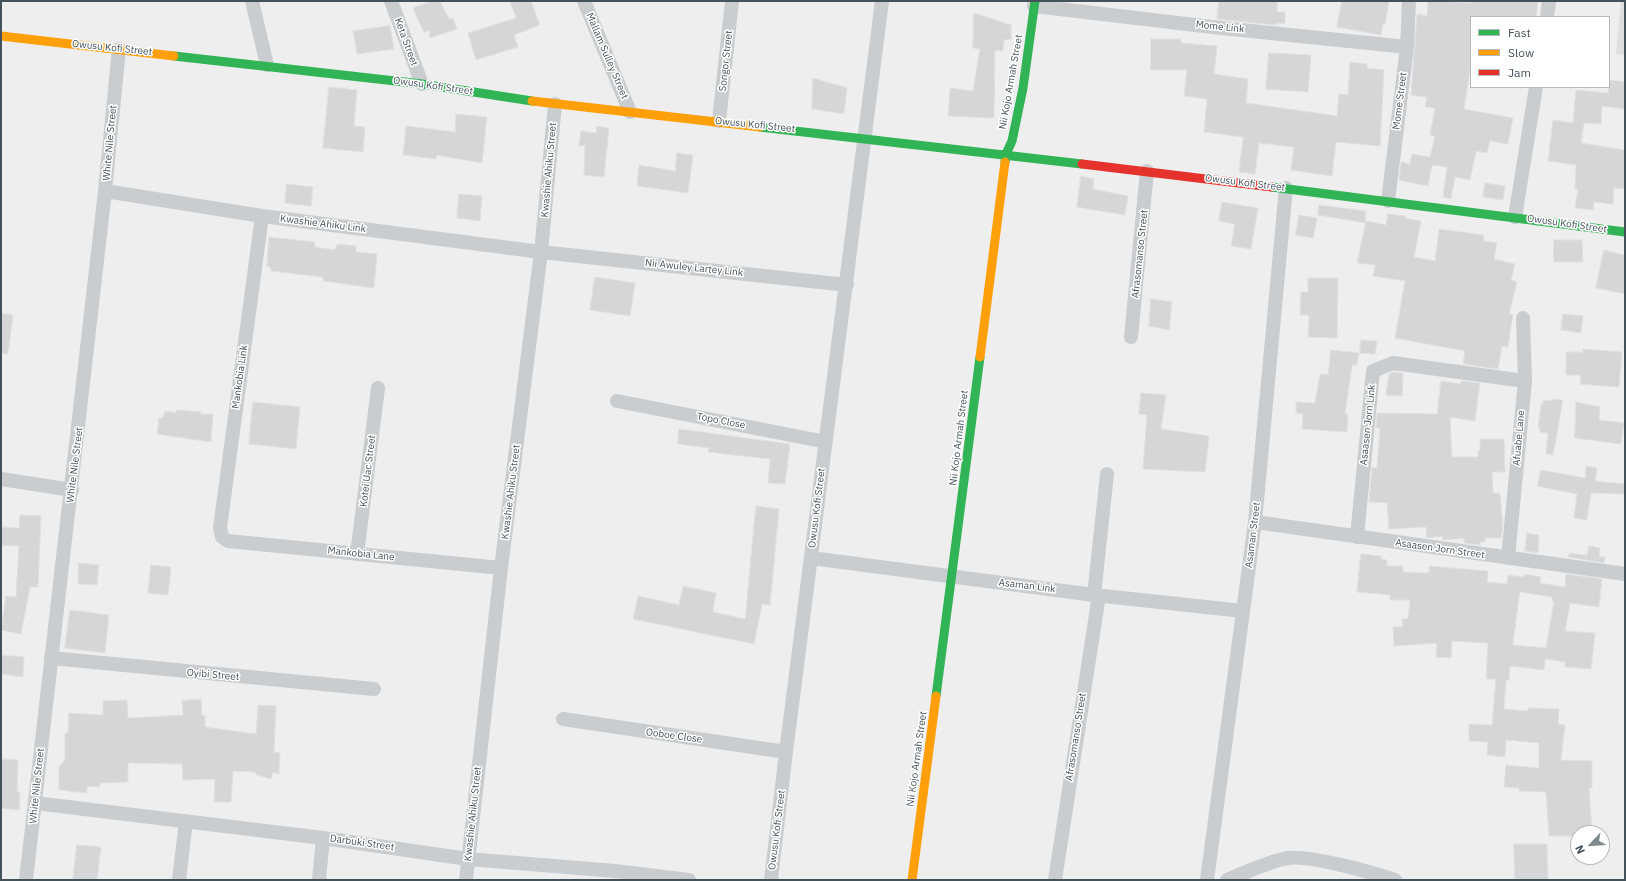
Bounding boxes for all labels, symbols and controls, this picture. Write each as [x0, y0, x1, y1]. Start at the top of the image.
street label: Mallam Sulley Street [583, 11, 631, 101]
street label: Keta Street [392, 16, 420, 68]
legend [1470, 16, 1610, 88]
street label: Mome Link [1195, 18, 1245, 36]
text: Fast [1508, 25, 1531, 40]
street label: Songor Street [717, 30, 735, 92]
street label: Nii Kojo Armah Street [997, 34, 1025, 130]
street label: Owusu Kofi Street [71, 38, 153, 58]
text: Slow [1508, 45, 1534, 60]
text: Jam [1508, 65, 1531, 80]
street label: Mome Street [1391, 72, 1409, 130]
street label: Owusu Kofi Street [392, 74, 474, 98]
street label: White Nile Street [101, 105, 119, 181]
street label: Owusu Kofi Street [714, 115, 796, 135]
street label: Kwashie Ahiku Street [539, 122, 559, 218]
street label: Owusu Kofi Street [1204, 172, 1286, 194]
street label: Afrasomanso Street [1129, 209, 1151, 299]
street label: Owusu Kofi Street [1526, 212, 1608, 236]
street label: Kwashie Ahiku Link [279, 213, 367, 235]
street label: Nii Awuley Lartey Link [644, 257, 744, 279]
street label: Mankobia Link [230, 344, 250, 410]
street label: Asaasen Jorn Link [1358, 384, 1378, 466]
street label: Nii Kojo Armah Street [947, 390, 971, 486]
street label: Topo Close [696, 410, 746, 432]
street label: Afuabe Lane [1511, 410, 1527, 466]
street label: White Nile Street [64, 427, 86, 503]
street label: Kotei Uac Street [358, 434, 378, 508]
street label: Kwashie Ahiku Street [499, 444, 523, 540]
street label: Owusu Kofi Street [806, 467, 828, 549]
street label: Asaman Street [1243, 501, 1263, 569]
street label: Asaasen Jorn Street [1395, 537, 1485, 561]
street label: Mankobia Lane [327, 545, 395, 563]
street label: Asaman Link [998, 577, 1056, 595]
street label: Oyibi Street [186, 667, 240, 683]
street label: Afrasomanso Street [1063, 692, 1089, 782]
street label: Nii Kojo Armah Street [904, 711, 930, 807]
street label: Ooboe Close [645, 726, 703, 746]
street label: White Nile Street [27, 748, 47, 824]
street label: Kwashie Ahiku Street [462, 766, 484, 862]
street label: Owusu Kofi Street [766, 789, 788, 871]
north arrow [1570, 825, 1610, 865]
street label: Darbuki Street [329, 833, 395, 853]
text: N [1572, 843, 1588, 856]

